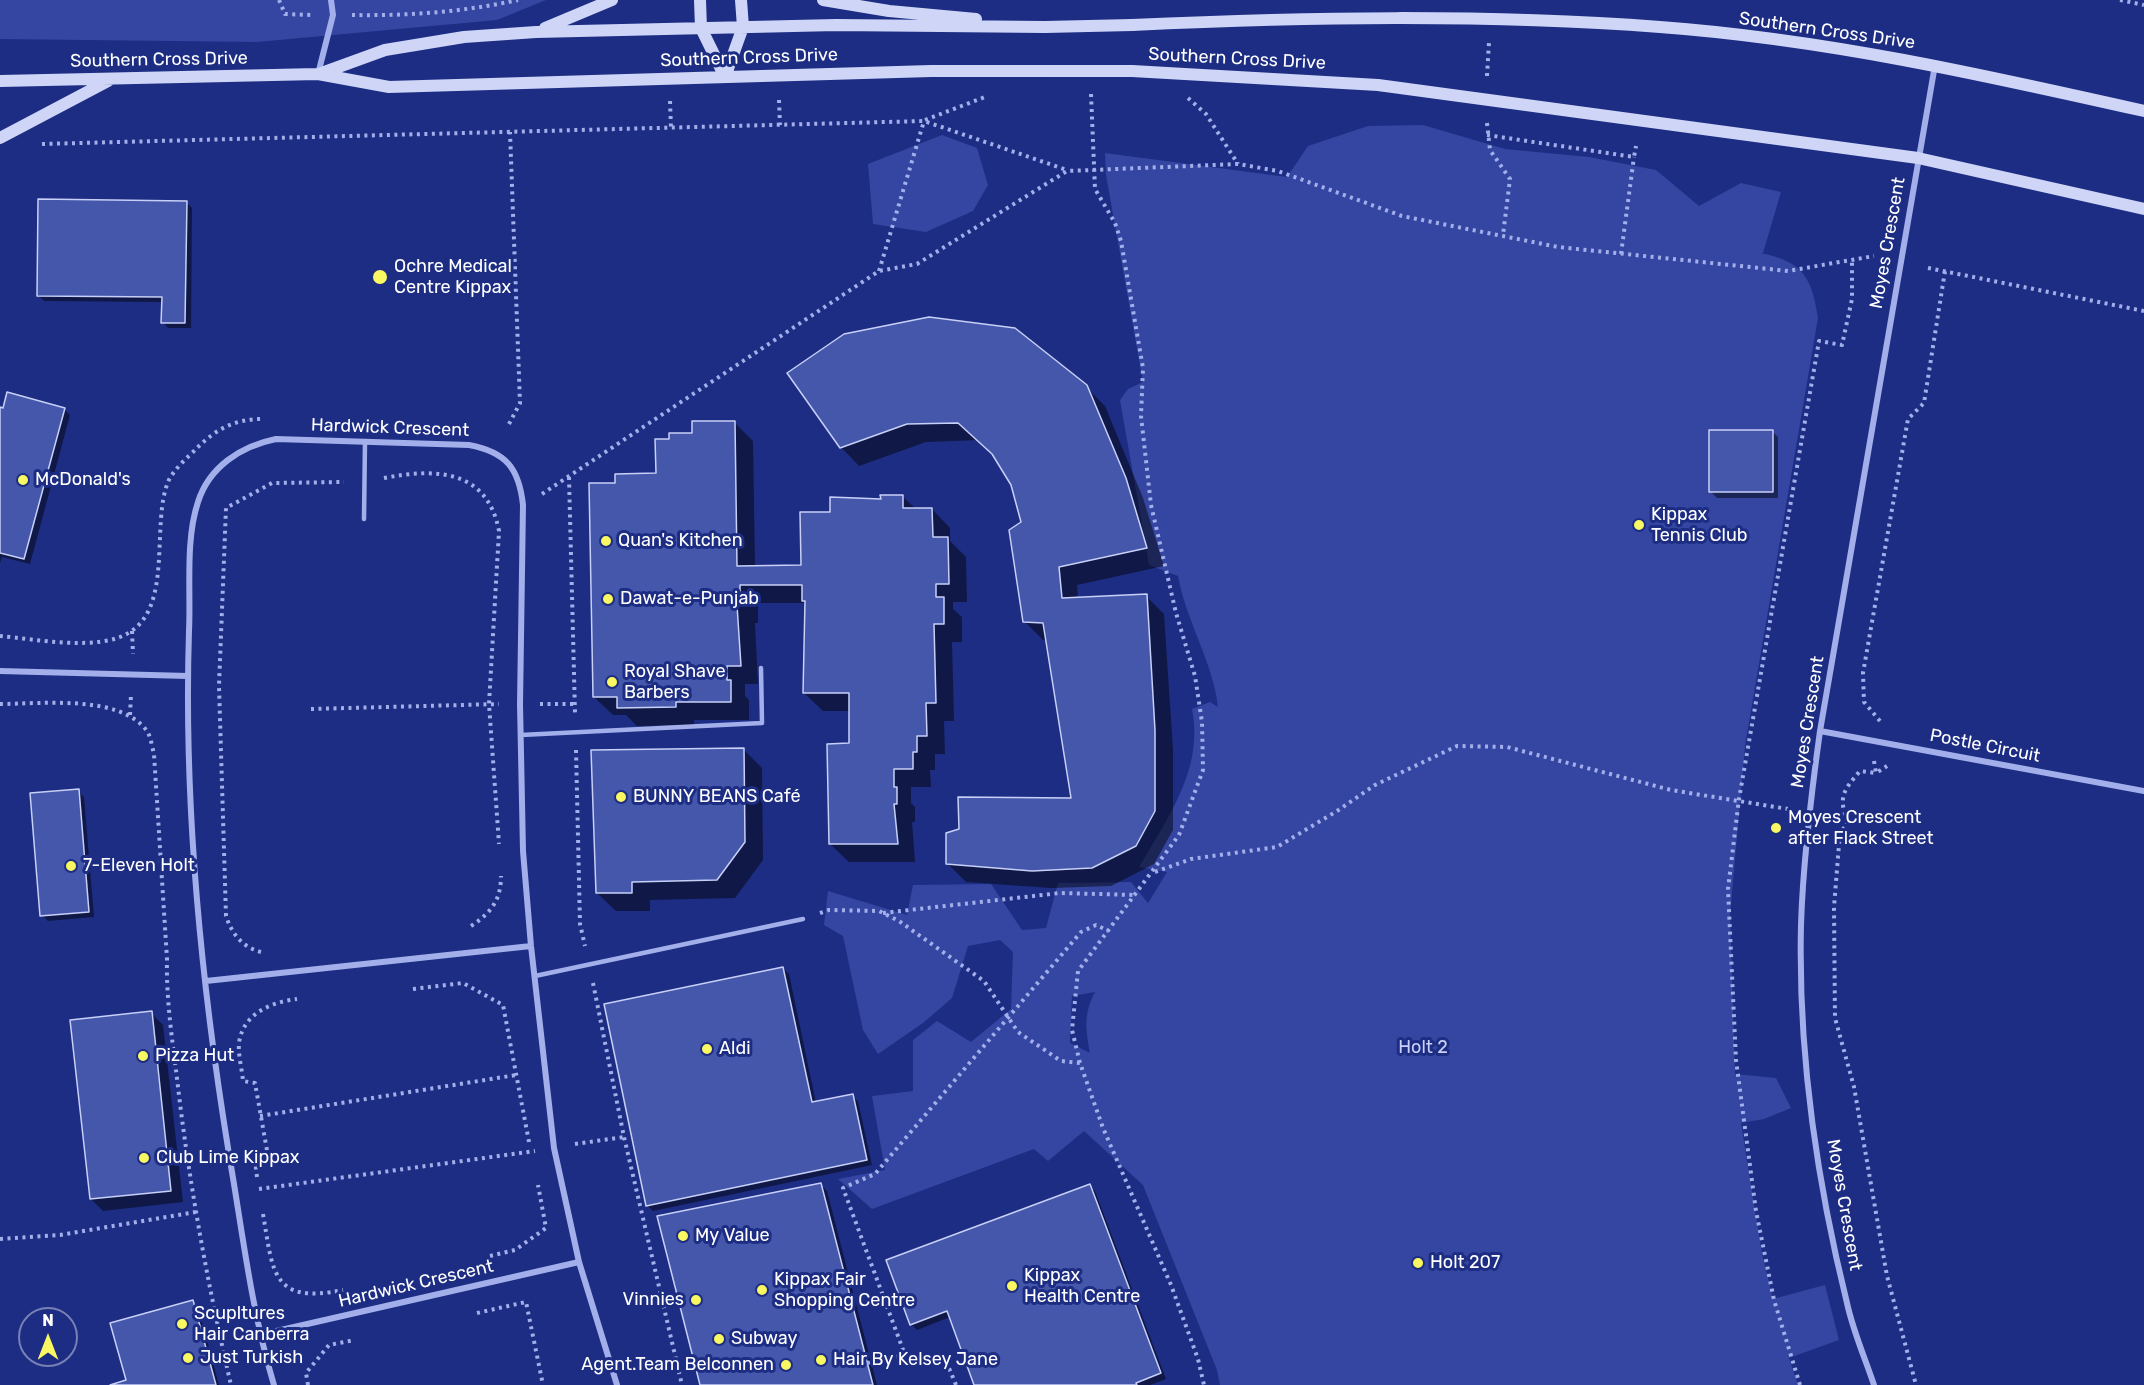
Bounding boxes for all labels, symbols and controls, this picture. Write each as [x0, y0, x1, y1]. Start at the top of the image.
street label: Southern Cross Drive [1738, 8, 1916, 54]
street label: Southern Cross Drive [660, 44, 838, 72]
street label: Southern Cross Drive [1148, 44, 1326, 74]
street label: Southern Cross Drive [70, 48, 248, 72]
street label: Moyes Crescent [1866, 175, 1910, 311]
place label: Ochre Medical Centre Kippax [394, 256, 512, 298]
marker: Ochre Medical Centre Kippax [371, 268, 389, 286]
street label: Hardwick Crescent [311, 414, 469, 442]
place label: McDonald's [35, 469, 131, 491]
marker: McDonald's [16, 473, 30, 487]
place label: Kippax Tennis Club [1651, 504, 1747, 546]
marker: Kippax Tennis Club [1632, 518, 1646, 532]
place label: Quan's Kitchen [618, 530, 743, 552]
marker: Quan's Kitchen [599, 534, 613, 548]
place label: Dawat-e-Punjab [620, 588, 759, 610]
marker: Dawat-e-Punjab [601, 592, 615, 606]
street label: Moyes Crescent [1787, 654, 1829, 790]
place label: Royal Shave Barbers [624, 661, 726, 704]
marker: Royal Shave Barbers [605, 675, 619, 689]
street label: Postle Circuit [1928, 725, 2042, 767]
place label: BUNNY BEANS Café [633, 786, 800, 808]
marker: BUNNY BEANS Café [614, 790, 628, 804]
place label: Moyes Crescent after Flack Street [1788, 807, 1934, 850]
marker: Moyes Crescent after Flack Street [1769, 821, 1783, 835]
place label: 7-Eleven Holt [83, 855, 195, 877]
marker: 7-Eleven Holt [64, 859, 78, 873]
park label: Holt 2 [1398, 1037, 1448, 1059]
place label: Aldi [719, 1038, 750, 1060]
marker: Aldi [700, 1042, 714, 1056]
place label: Pizza Hut [155, 1045, 234, 1067]
marker: Pizza Hut [136, 1049, 150, 1063]
street label: Moyes Crescent [1822, 1137, 1866, 1273]
place label: Club Lime Kippax [156, 1147, 300, 1169]
marker: Club Lime Kippax [137, 1151, 151, 1165]
place label: My Value [695, 1225, 770, 1247]
marker: My Value [676, 1229, 690, 1243]
place label: Holt 207 [1430, 1252, 1500, 1274]
street label: Hardwick Crescent [336, 1256, 496, 1312]
marker: Holt 207 [1411, 1256, 1425, 1270]
place label: Kippax Health Centre [1024, 1265, 1140, 1308]
place label: Kippax Fair Shopping Centre [774, 1269, 915, 1312]
marker: Kippax Health Centre [1005, 1279, 1019, 1293]
marker: Kippax Fair Shopping Centre [755, 1283, 769, 1297]
place label: Vinnies [622, 1289, 684, 1311]
marker: Vinnies [689, 1293, 703, 1307]
place label: Scupltures Hair Canberra [194, 1303, 309, 1346]
north arrow [18, 1307, 78, 1367]
text: N [42, 1311, 54, 1330]
marker: Scupltures Hair Canberra [175, 1317, 189, 1331]
place label: Subway [731, 1328, 797, 1350]
marker: Subway [712, 1332, 726, 1346]
place label: Just Turkish [200, 1347, 303, 1369]
place label: Hair By Kelsey Jane [833, 1349, 998, 1371]
marker: Just Turkish [181, 1351, 195, 1365]
marker: Hair By Kelsey Jane [814, 1353, 828, 1367]
place label: Agent.Team Belconnen [581, 1354, 774, 1376]
marker: Agent.Team Belconnen [779, 1358, 793, 1372]

